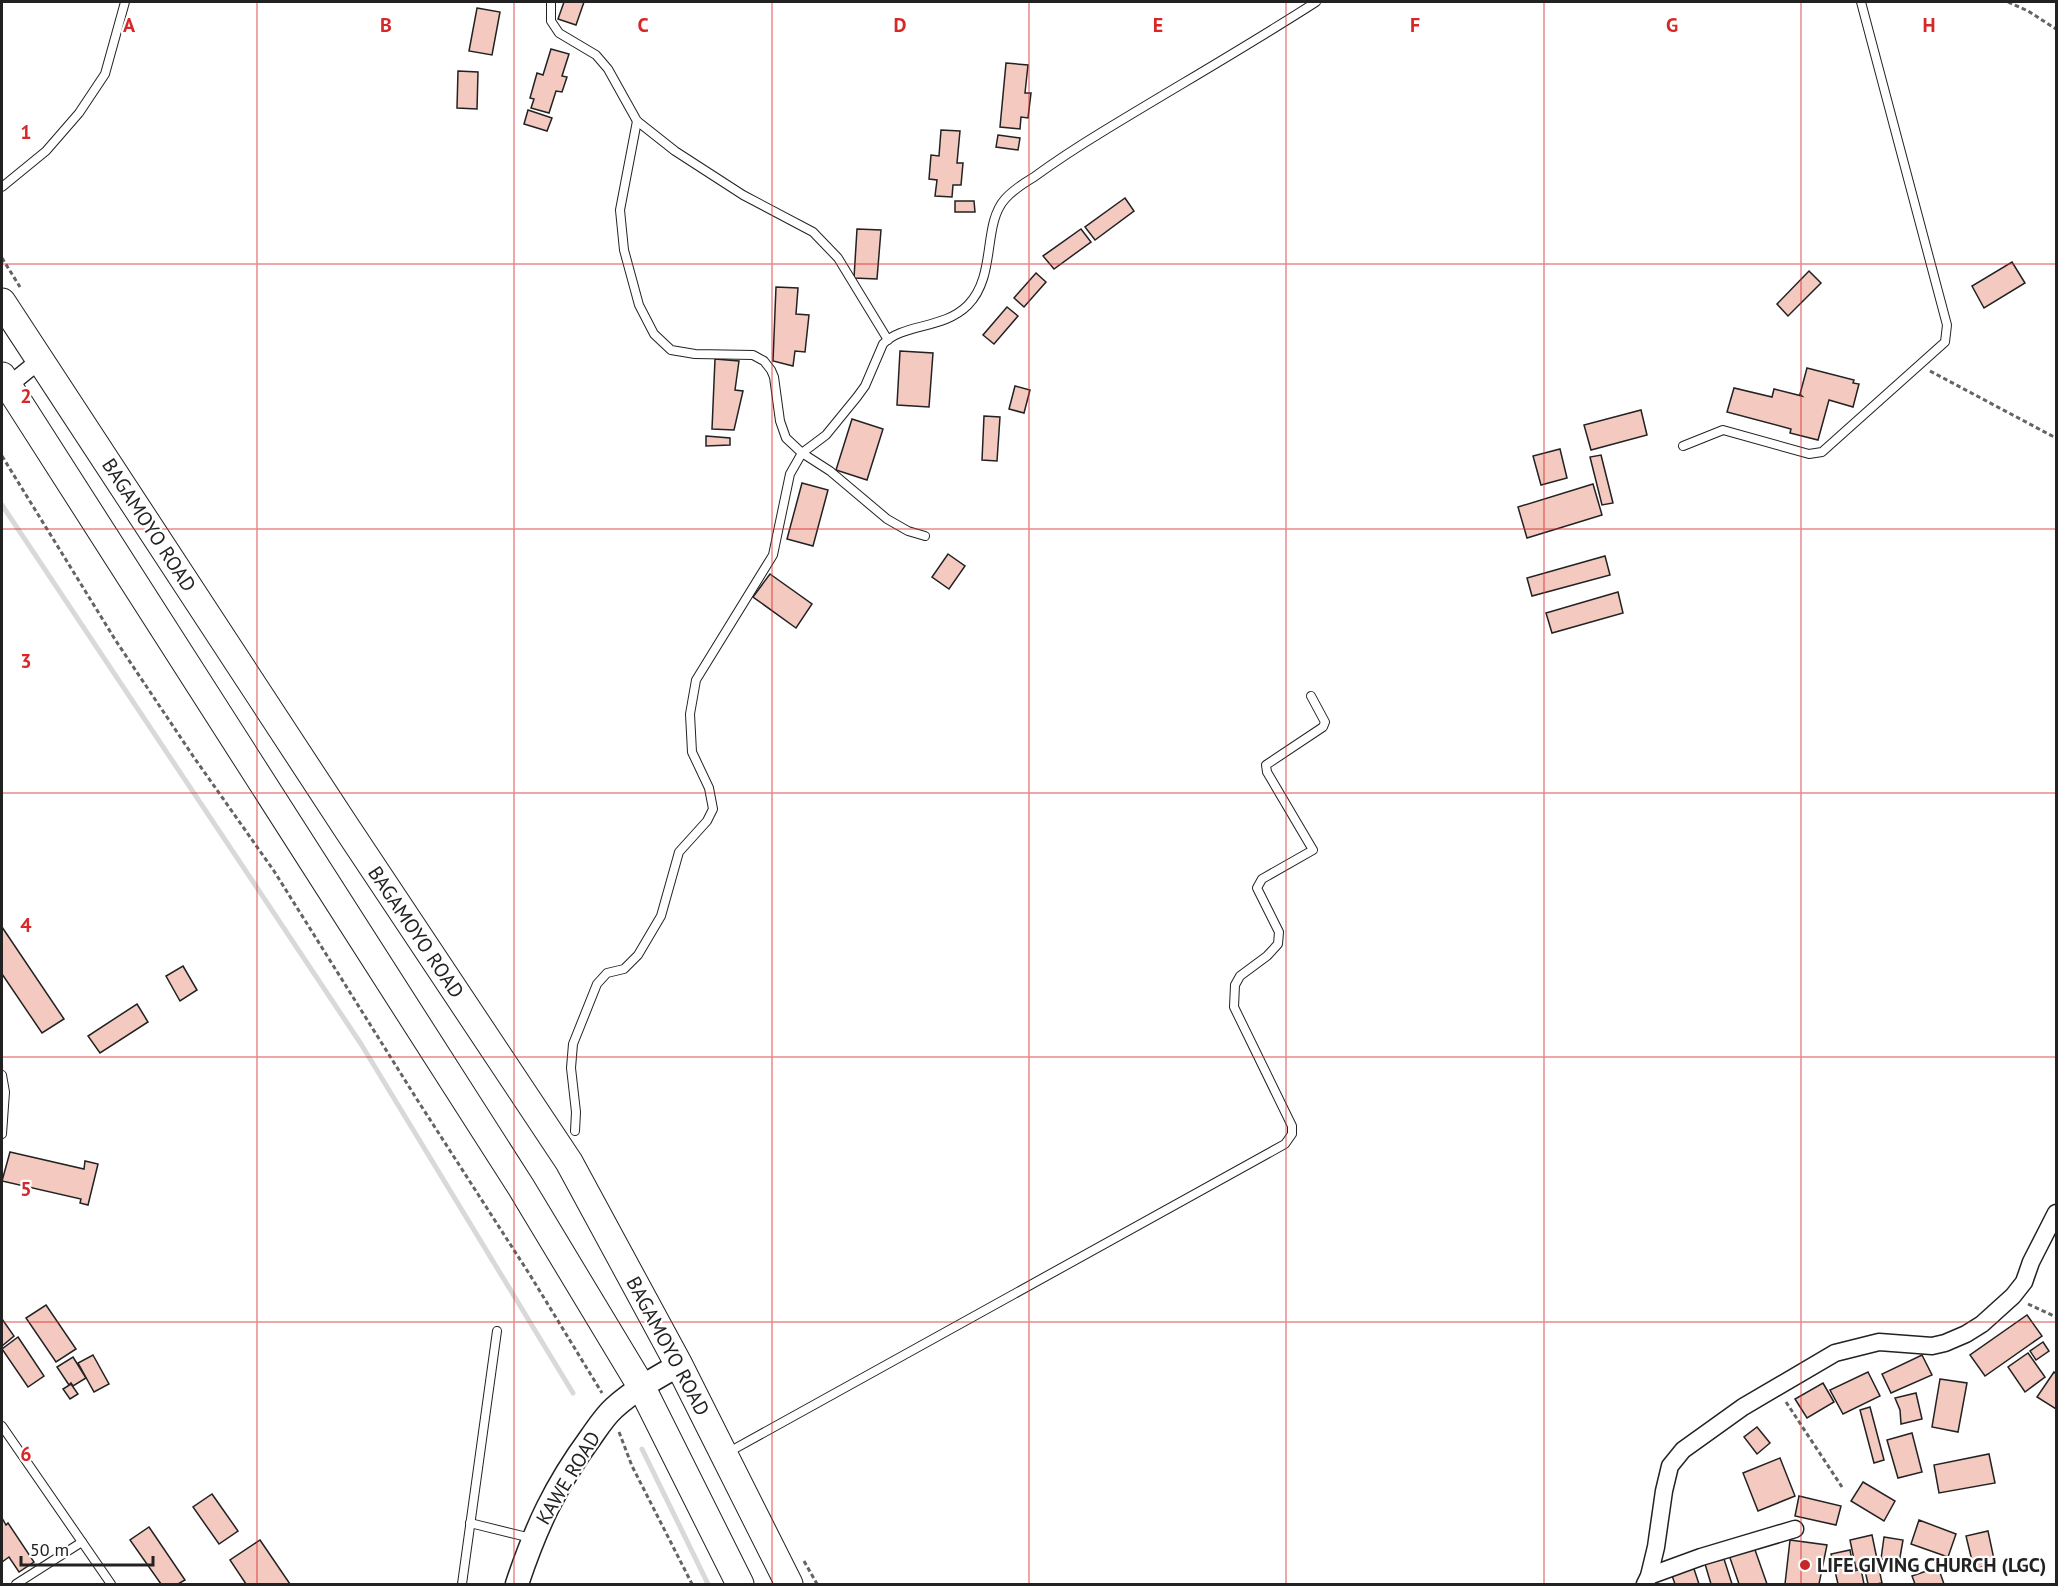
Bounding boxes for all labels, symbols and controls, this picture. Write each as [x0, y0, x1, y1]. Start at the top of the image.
text: A [123, 12, 136, 38]
text: B [380, 12, 392, 38]
text: C [637, 12, 649, 38]
text: D [894, 12, 907, 38]
text: E [1153, 12, 1163, 38]
text: F [1410, 12, 1420, 38]
text: G [1666, 12, 1678, 38]
text: H [1922, 12, 1936, 38]
text: 1 [20, 119, 32, 145]
text: 2 [20, 383, 32, 409]
street label: BAGAMOYO ROAD [96, 453, 202, 597]
text: 3 [20, 648, 32, 674]
street label: BAGAMOYO ROAD [362, 861, 470, 1003]
text: 4 [20, 912, 32, 938]
text: 5 [20, 1176, 32, 1202]
street label: BAGAMOYO ROAD [620, 1272, 716, 1420]
street label: KAWE ROAD [530, 1427, 606, 1529]
text: 6 [20, 1441, 32, 1467]
scale bar [21, 1529, 153, 1567]
text: 50 m [30, 1538, 69, 1561]
place label: LIFE GIVING CHURCH (LGC) [1817, 1552, 2046, 1578]
marker: LIFE GIVING CHURCH (LGC) [1798, 1558, 1812, 1572]

